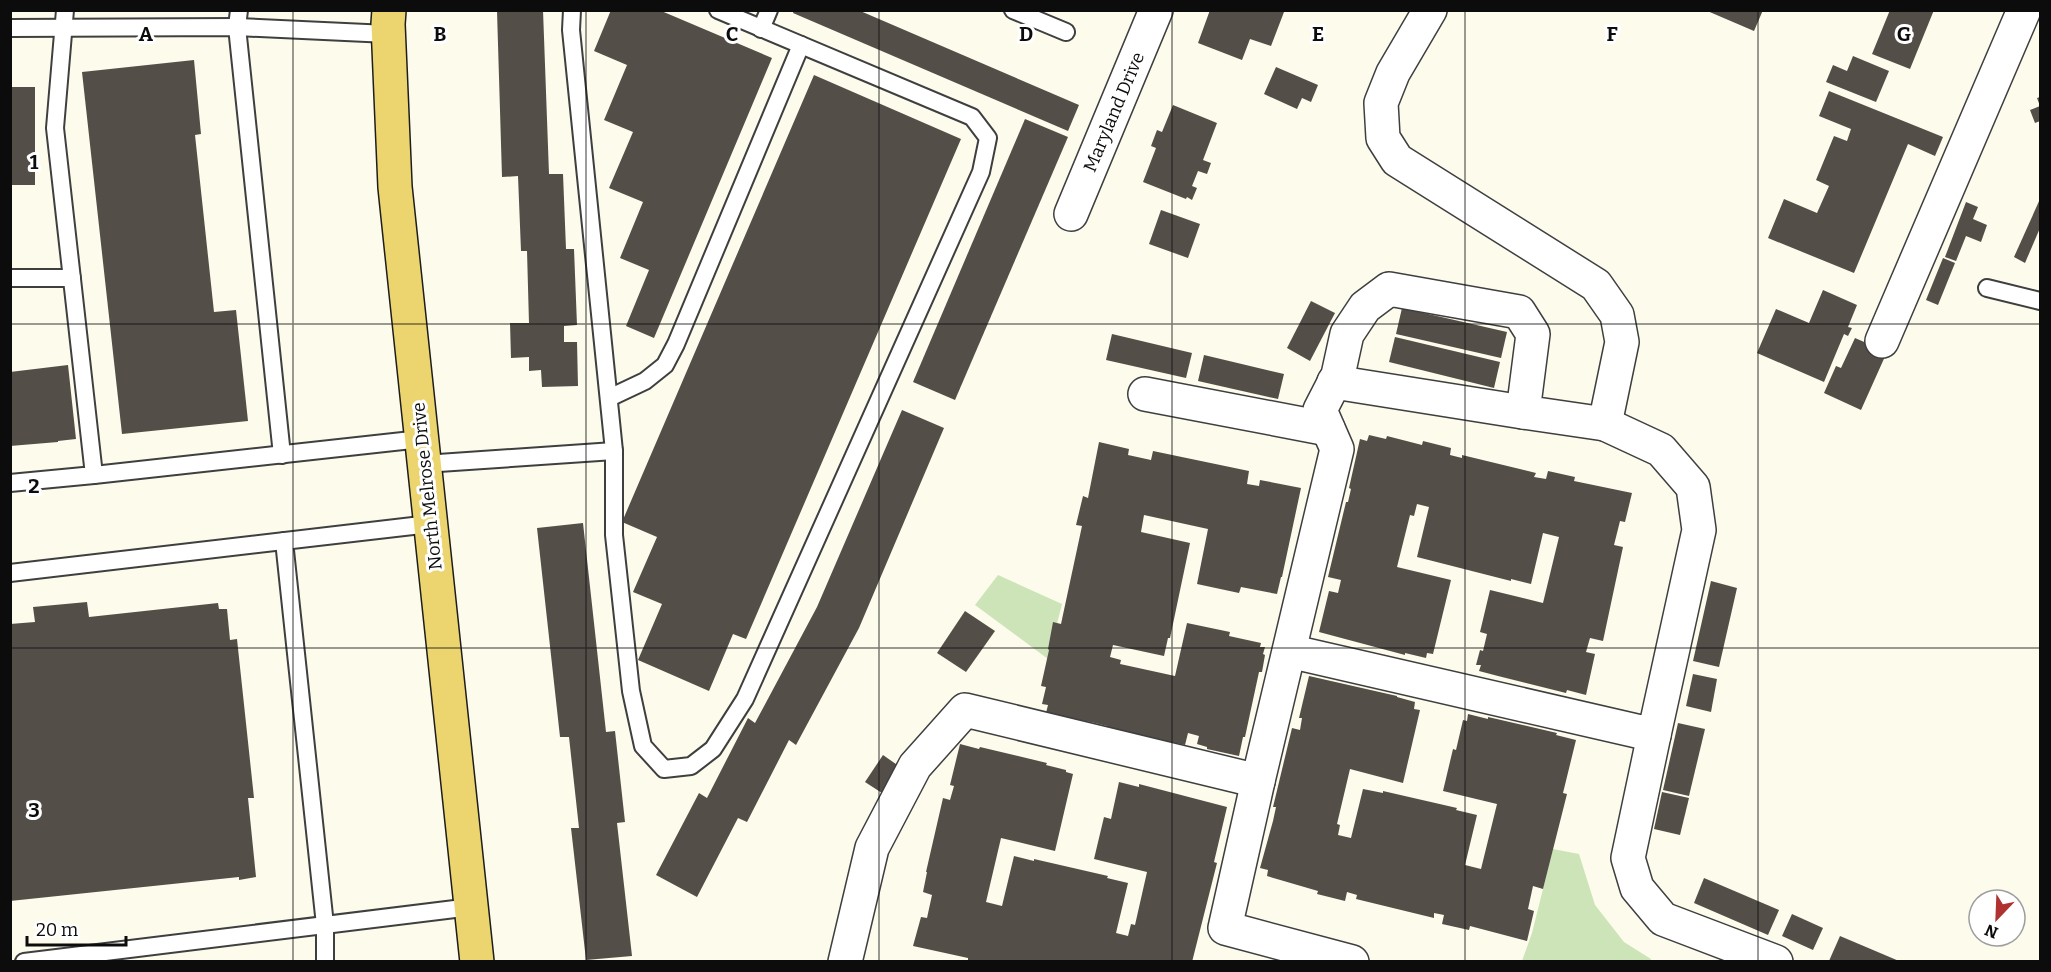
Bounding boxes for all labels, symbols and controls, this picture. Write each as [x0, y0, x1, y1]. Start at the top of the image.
text: A [139, 22, 154, 46]
text: B [434, 22, 447, 46]
text: C [726, 22, 738, 46]
text: D [1019, 22, 1033, 46]
text: E [1312, 22, 1324, 46]
text: F [1606, 22, 1618, 46]
text: G [1897, 22, 1911, 46]
street label: Maryland Drive [1079, 49, 1149, 175]
text: 1 [30, 150, 39, 174]
street label: North Melrose Drive [407, 401, 447, 571]
text: 2 [28, 474, 40, 498]
text: 3 [28, 798, 40, 822]
north arrow [1967, 888, 2027, 948]
scale bar [27, 909, 126, 947]
text: 20 m [36, 919, 78, 941]
text: N [1982, 920, 2001, 943]

